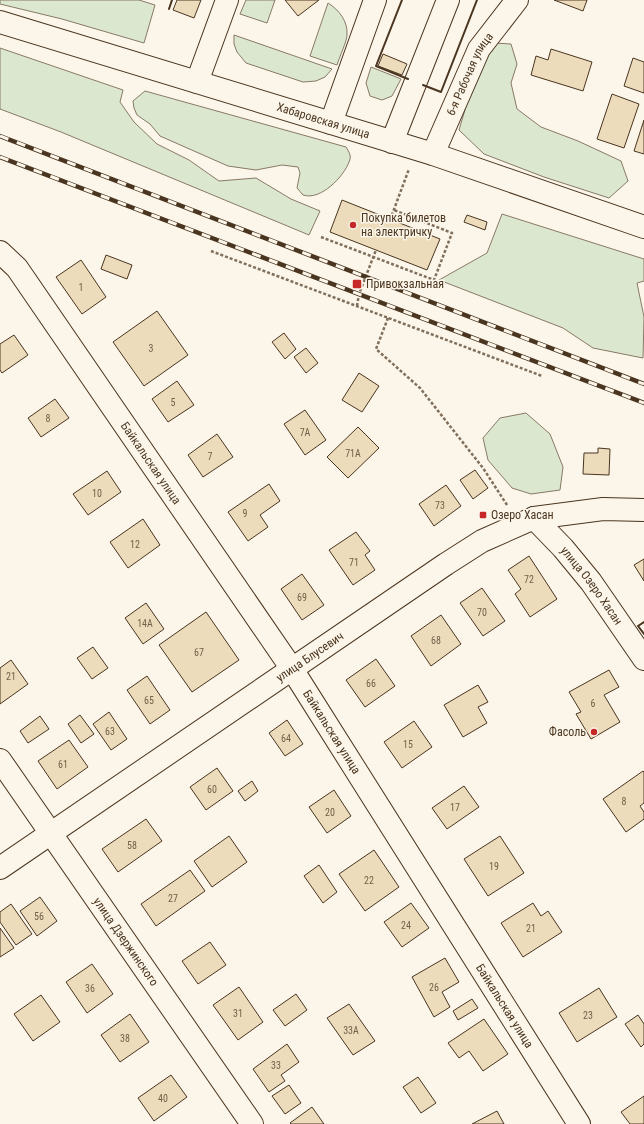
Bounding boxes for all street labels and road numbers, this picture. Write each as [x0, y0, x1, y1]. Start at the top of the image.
street label: 6-я Рабочая улица [444, 30, 496, 118]
street label: Хабаровская улица [275, 100, 372, 141]
street label: Байкальская улица [118, 419, 184, 507]
street label: улица Озеро Хасан [558, 544, 625, 628]
street label: улица Блусевич [273, 629, 346, 685]
street label: Байкальская улица [300, 687, 364, 777]
street label: улица Дзержинского [90, 895, 161, 989]
street label: Байкальская улица [473, 961, 536, 1051]

